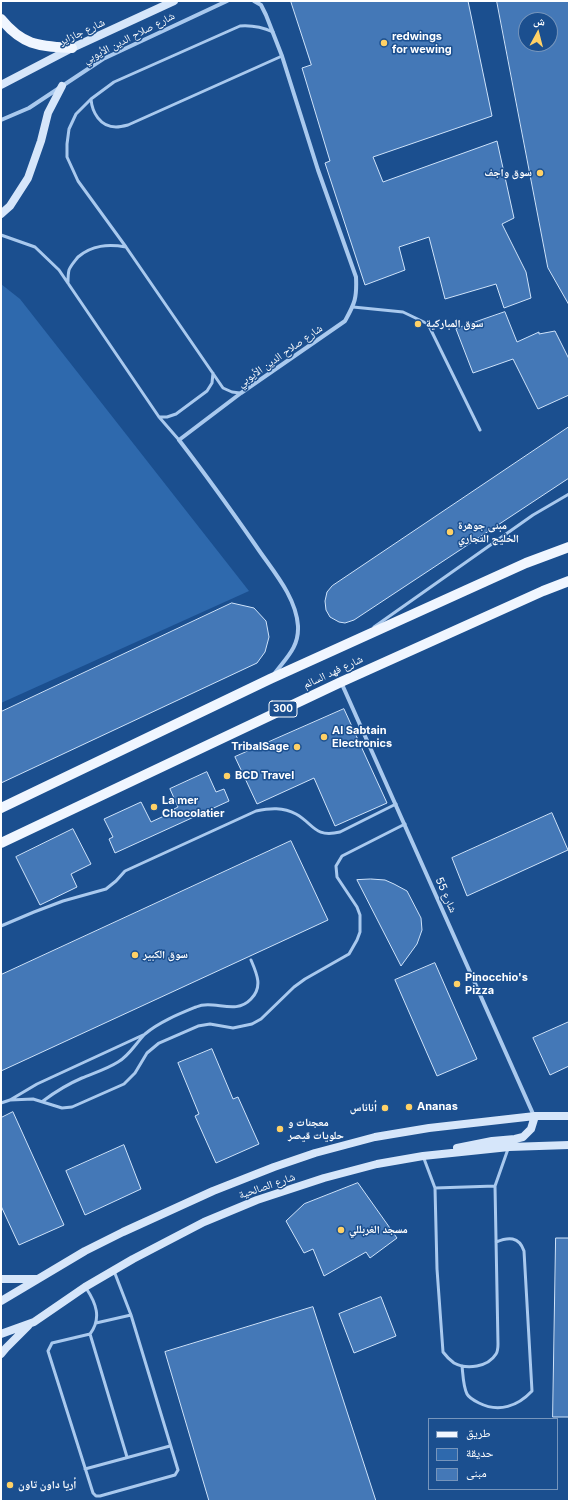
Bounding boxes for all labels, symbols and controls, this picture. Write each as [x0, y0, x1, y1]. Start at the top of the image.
street label: شارع صلاح الدين الأيوبي [81, 9, 177, 67]
north arrow [518, 12, 558, 52]
text: ش [533, 13, 546, 29]
street label: شارع جازاير [57, 16, 107, 48]
place label: redwings for wewing [392, 30, 452, 56]
marker: redwings for wewing [379, 38, 389, 48]
place label: سوق واجف [484, 166, 532, 180]
marker: سوق واجف [535, 168, 545, 178]
place label: سوق المباركية [426, 317, 483, 331]
marker: سوق المباركية [413, 319, 423, 329]
street label: شارع صلاح الدين الأيوبي [235, 322, 325, 390]
place label: مبنى جوهرة الخليج التجاري [458, 519, 519, 545]
marker: مبنى جوهرة الخليج التجاري [445, 527, 455, 537]
street label: شارع فهد السالم [301, 652, 365, 692]
road number: 300 [269, 701, 297, 717]
place label: Al Sabtain Electronics [332, 724, 392, 750]
marker: Al Sabtain Electronics [319, 732, 329, 742]
place label: TribalSage [231, 740, 289, 754]
marker: TribalSage [292, 742, 302, 752]
place label: BCD Travel [235, 769, 294, 783]
marker: BCD Travel [222, 771, 232, 781]
place label: La mer Chocolatier [162, 794, 224, 820]
marker: La mer Chocolatier [149, 802, 159, 812]
street label: شارع 55 [432, 875, 460, 915]
place label: سوق الكبير [143, 948, 188, 962]
marker: سوق الكبير [130, 950, 140, 960]
place label: Pinocchio's Pizza [465, 971, 528, 997]
marker: Pinocchio's Pizza [452, 979, 462, 989]
place label: Ananas [417, 1100, 458, 1114]
place label: أناناس [350, 1101, 377, 1115]
marker: Ananas [404, 1102, 414, 1112]
marker: أناناس [380, 1103, 390, 1113]
place label: معجنات و حلويات قيصر [288, 1116, 344, 1142]
marker: معجنات و حلويات قيصر [275, 1124, 285, 1134]
street label: شارع الصالحية [237, 1170, 297, 1202]
place label: مسجد الغربللي [349, 1223, 408, 1237]
marker: مسجد الغربللي [336, 1225, 346, 1235]
legend [428, 1418, 558, 1490]
text: طريق [466, 1425, 491, 1440]
text: حديقة [466, 1445, 494, 1460]
text: مبنى [466, 1465, 487, 1480]
place label: أريا داون تاون [18, 1478, 76, 1492]
marker: أريا داون تاون [5, 1480, 15, 1490]

